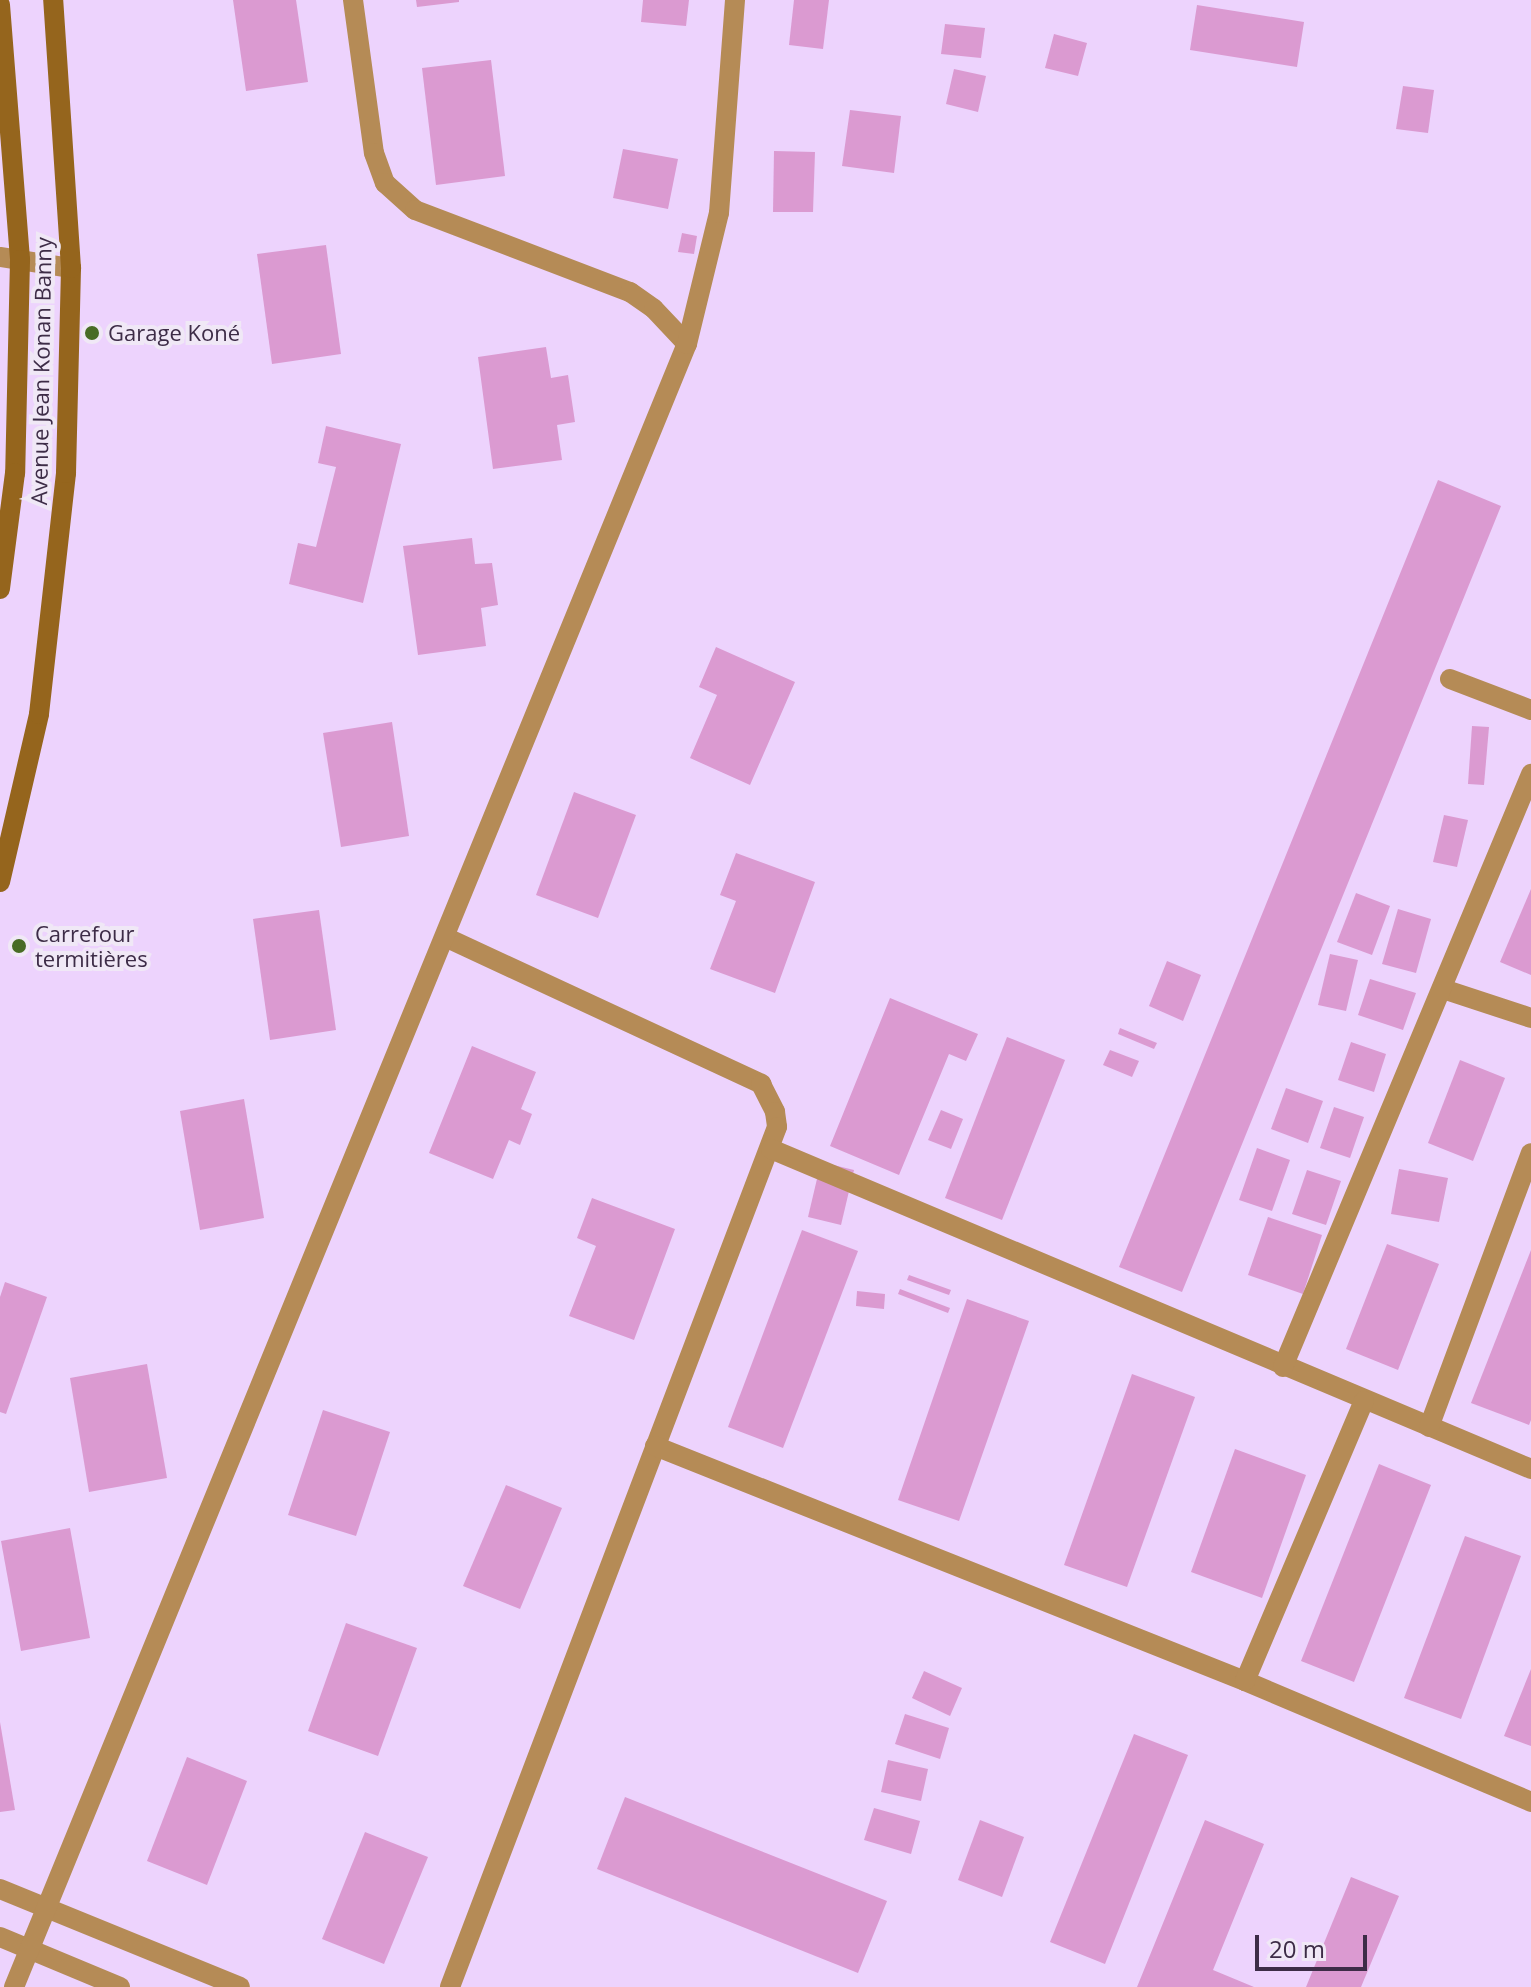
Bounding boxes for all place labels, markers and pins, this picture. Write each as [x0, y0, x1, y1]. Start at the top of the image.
place label: Garage Koné [108, 320, 240, 346]
marker: Garage Koné [83, 324, 101, 342]
place label: Carrefour termitières [35, 920, 148, 972]
marker: Carrefour termitières [10, 937, 28, 955]

